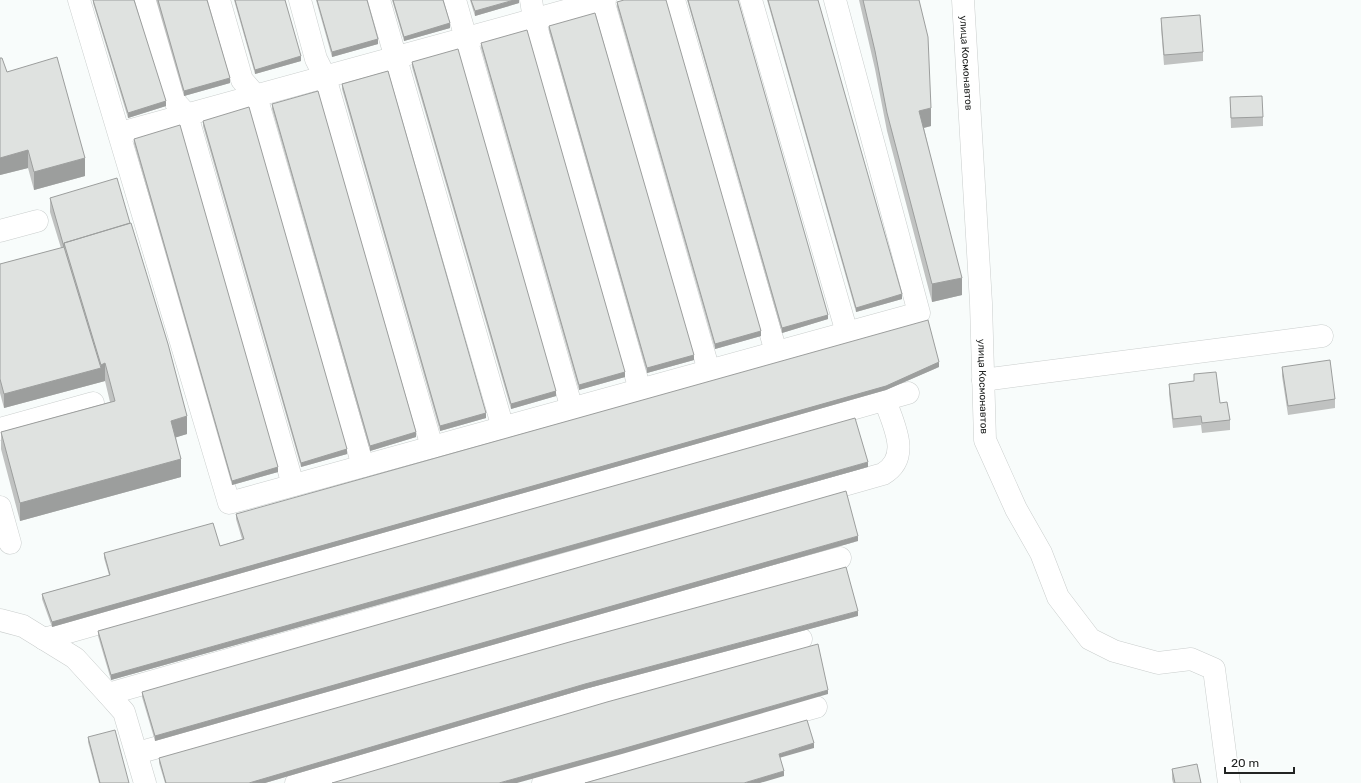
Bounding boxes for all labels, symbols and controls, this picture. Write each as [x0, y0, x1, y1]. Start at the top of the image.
street label: улица Космонавтов [957, 15, 975, 111]
street label: улица Космонавтов [975, 339, 990, 434]
scale bar [1225, 749, 1294, 775]
text: 20 m [1231, 756, 1259, 770]

